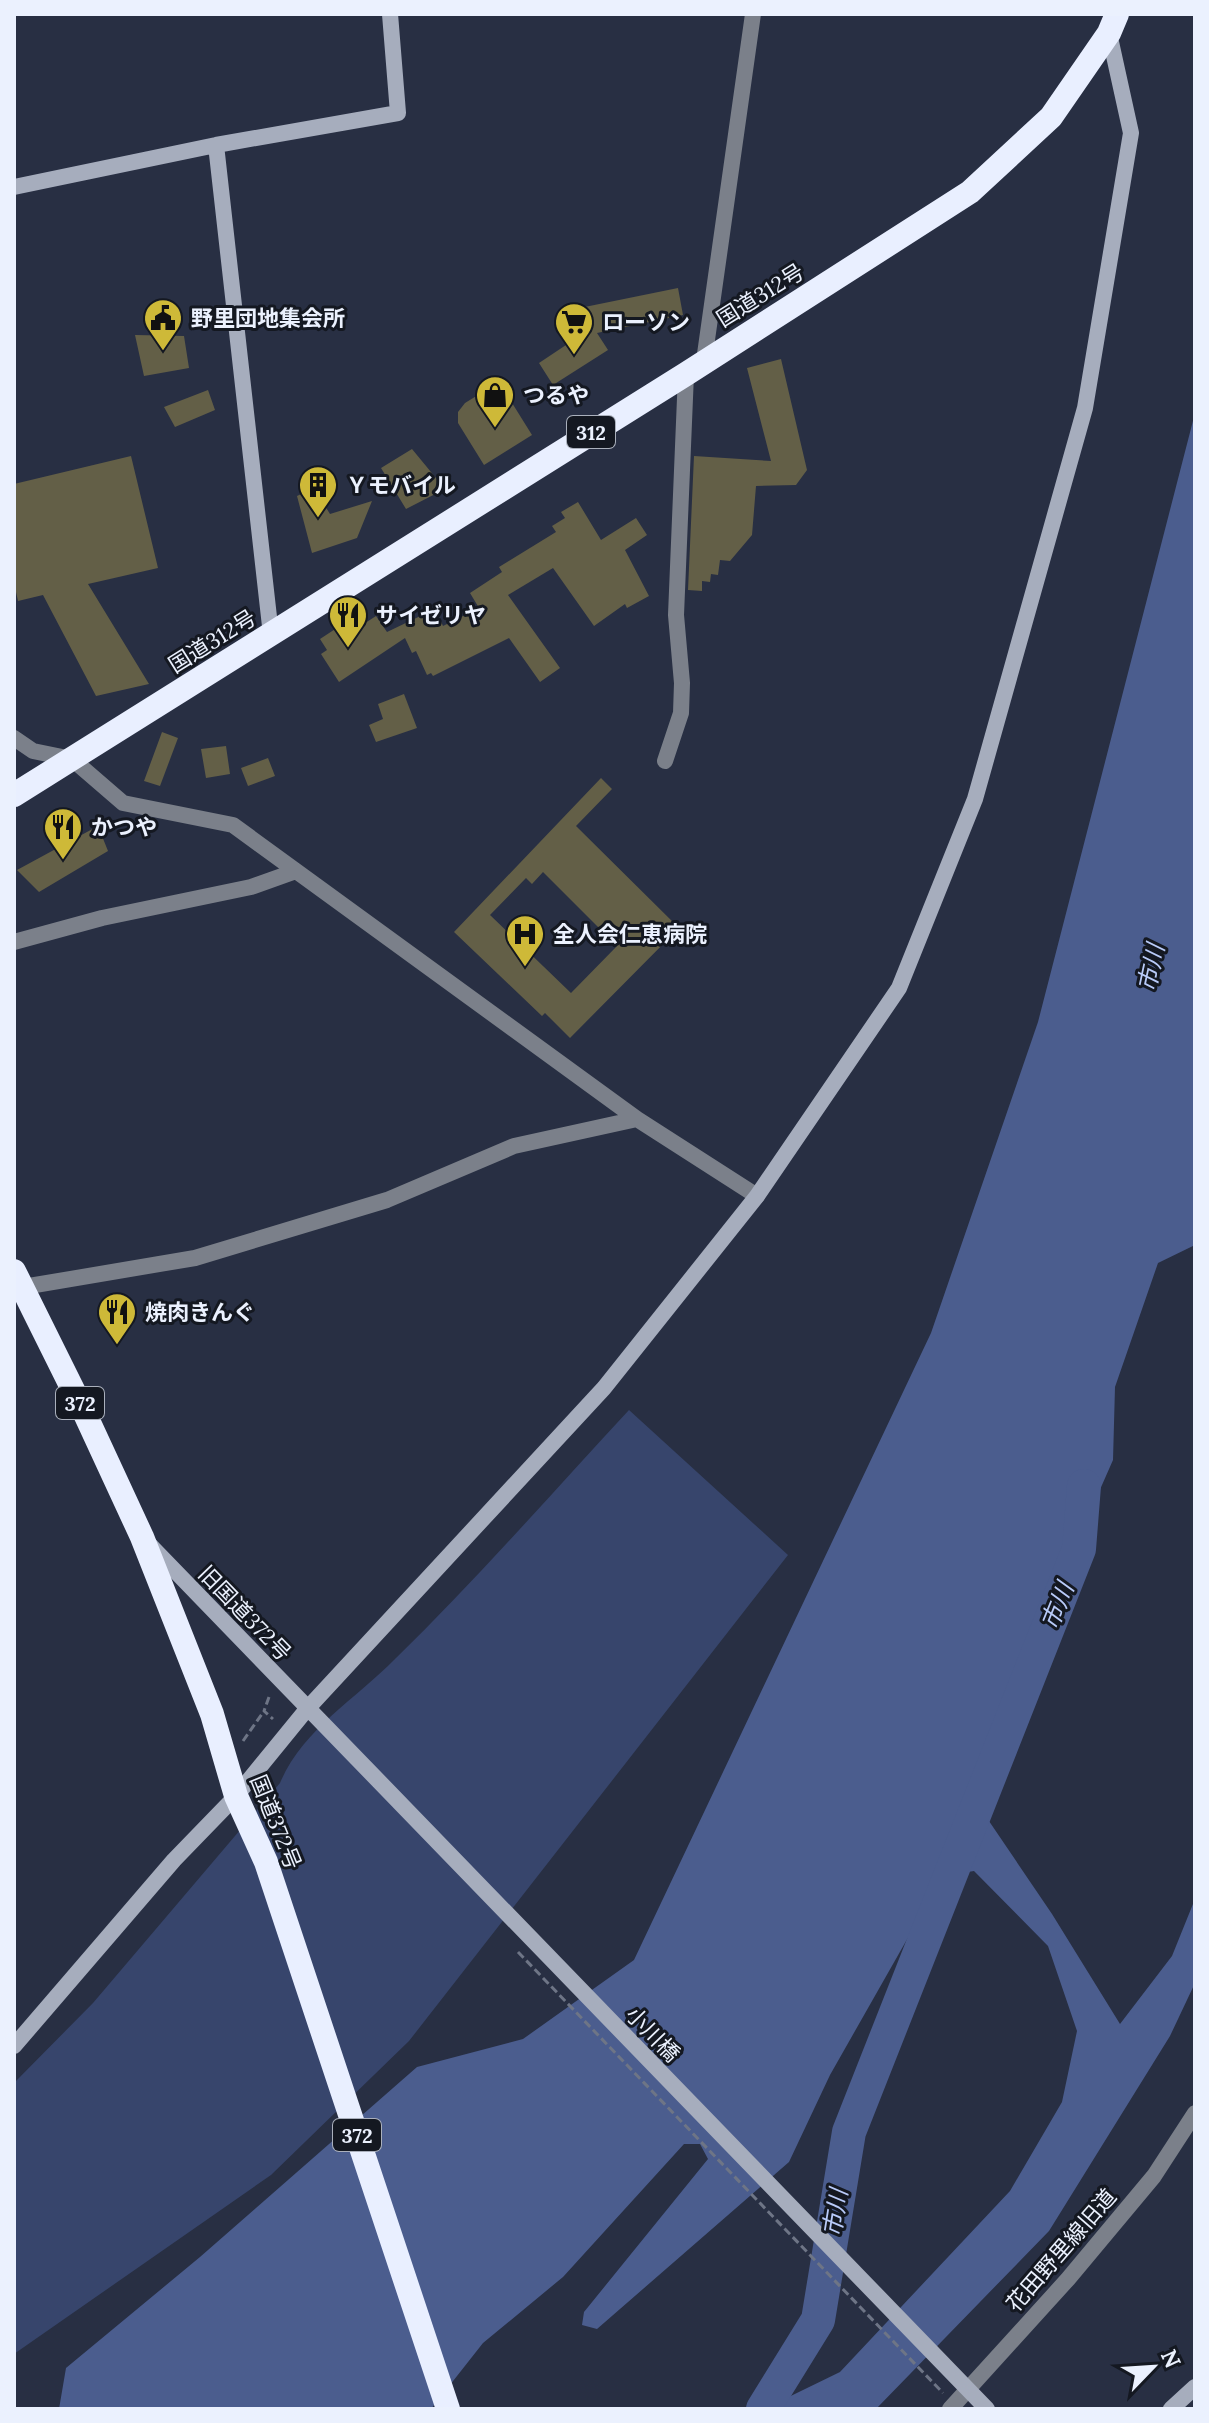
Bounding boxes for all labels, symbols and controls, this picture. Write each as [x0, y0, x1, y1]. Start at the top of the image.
street label: 国道312号 [711, 257, 809, 333]
public building icon: 野里団地集会所 [142, 297, 184, 352]
supermarket icon: ローソン [553, 301, 595, 356]
place label: 野里団地集会所 [191, 304, 345, 332]
place label: ローソン [602, 308, 690, 336]
shop icon: つるや [474, 374, 516, 429]
place label: つるや [523, 381, 589, 409]
road number: 312 [567, 416, 615, 448]
building icon: Ｙモバイル [297, 464, 339, 519]
place label: Ｙモバイル [346, 471, 456, 499]
restaurant icon: サイゼリヤ [327, 594, 369, 649]
place label: サイゼリヤ [376, 601, 486, 629]
street label: 国道312号 [163, 603, 261, 679]
restaurant icon: かつや [42, 806, 84, 861]
place label: かつや [91, 813, 157, 841]
hospital icon: 全人会仁恵病院 [504, 913, 546, 968]
place label: 全人会仁恵病院 [553, 920, 707, 948]
water label: 市川 [1131, 938, 1172, 995]
restaurant icon: 焼肉きんぐ [96, 1291, 138, 1346]
place label: 焼肉きんぐ [145, 1298, 255, 1326]
road number: 372 [56, 1387, 104, 1419]
street label: 旧国道372号 [193, 1560, 297, 1666]
water label: 市川 [1034, 1575, 1081, 1634]
street label: 国道372号 [244, 1771, 308, 1873]
street label: 小川橋 [620, 2001, 686, 2067]
road number: 372 [333, 2119, 381, 2151]
street label: 花田野里線旧道 [1000, 2183, 1122, 2317]
water label: 市川 [816, 2184, 855, 2239]
north arrow [1113, 2327, 1193, 2407]
text: N [1155, 2345, 1187, 2372]

